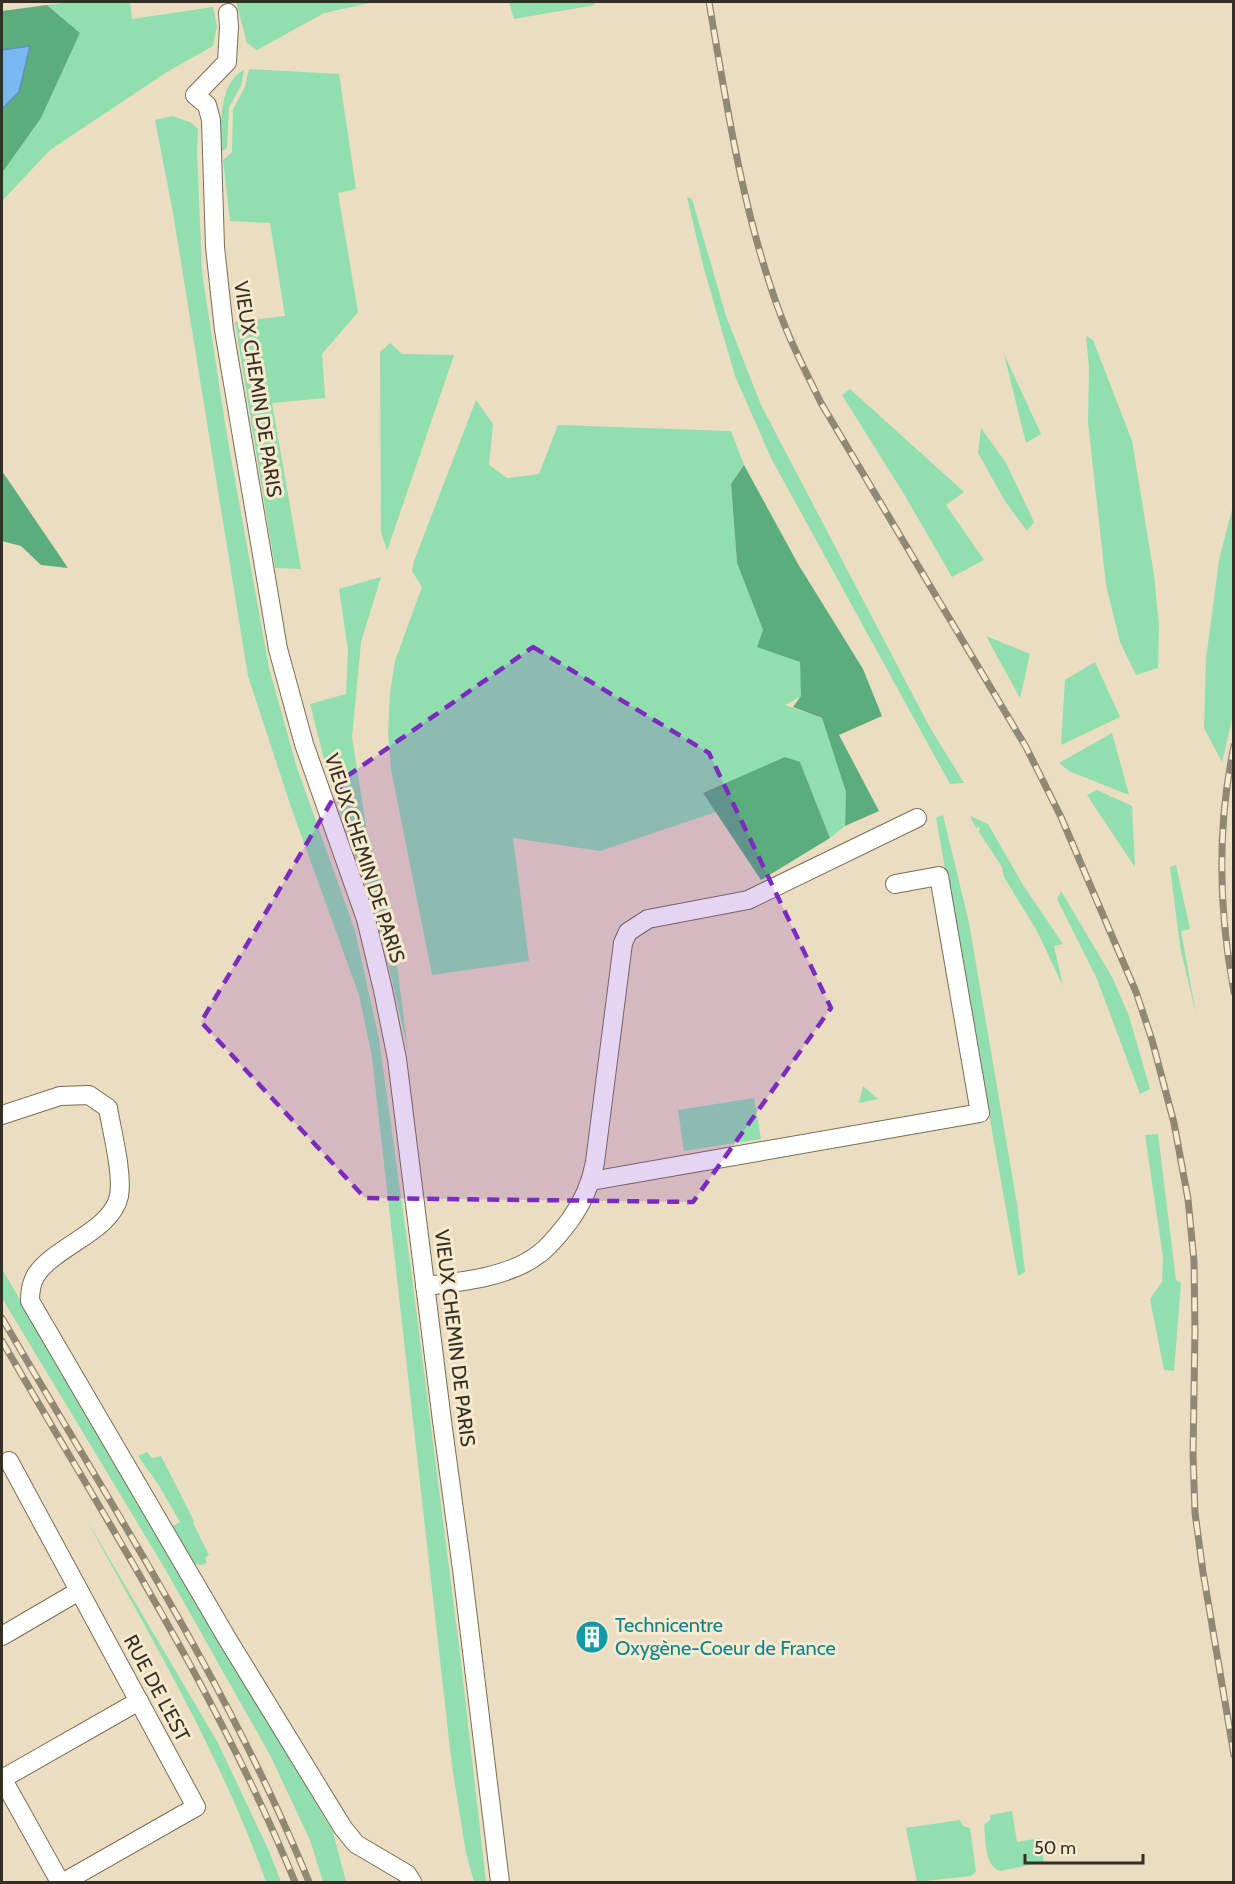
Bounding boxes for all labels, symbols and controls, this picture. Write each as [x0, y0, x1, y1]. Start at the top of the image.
street label: VIEUX CHEMIN DE PARIS [229, 279, 287, 499]
street label: VIEUX CHEMIN DE PARIS [320, 750, 410, 966]
street label: VIEUX CHEMIN DE PARIS [430, 1228, 480, 1448]
place label: Technicentre Oxygène-Coeur de France [615, 1613, 836, 1660]
building icon: Technicentre Oxygène-Coeur de France [574, 1619, 610, 1655]
street label: RUE DE L'EST [119, 1631, 195, 1746]
scale bar [1025, 1827, 1144, 1865]
text: 50 m [1034, 1837, 1076, 1859]

